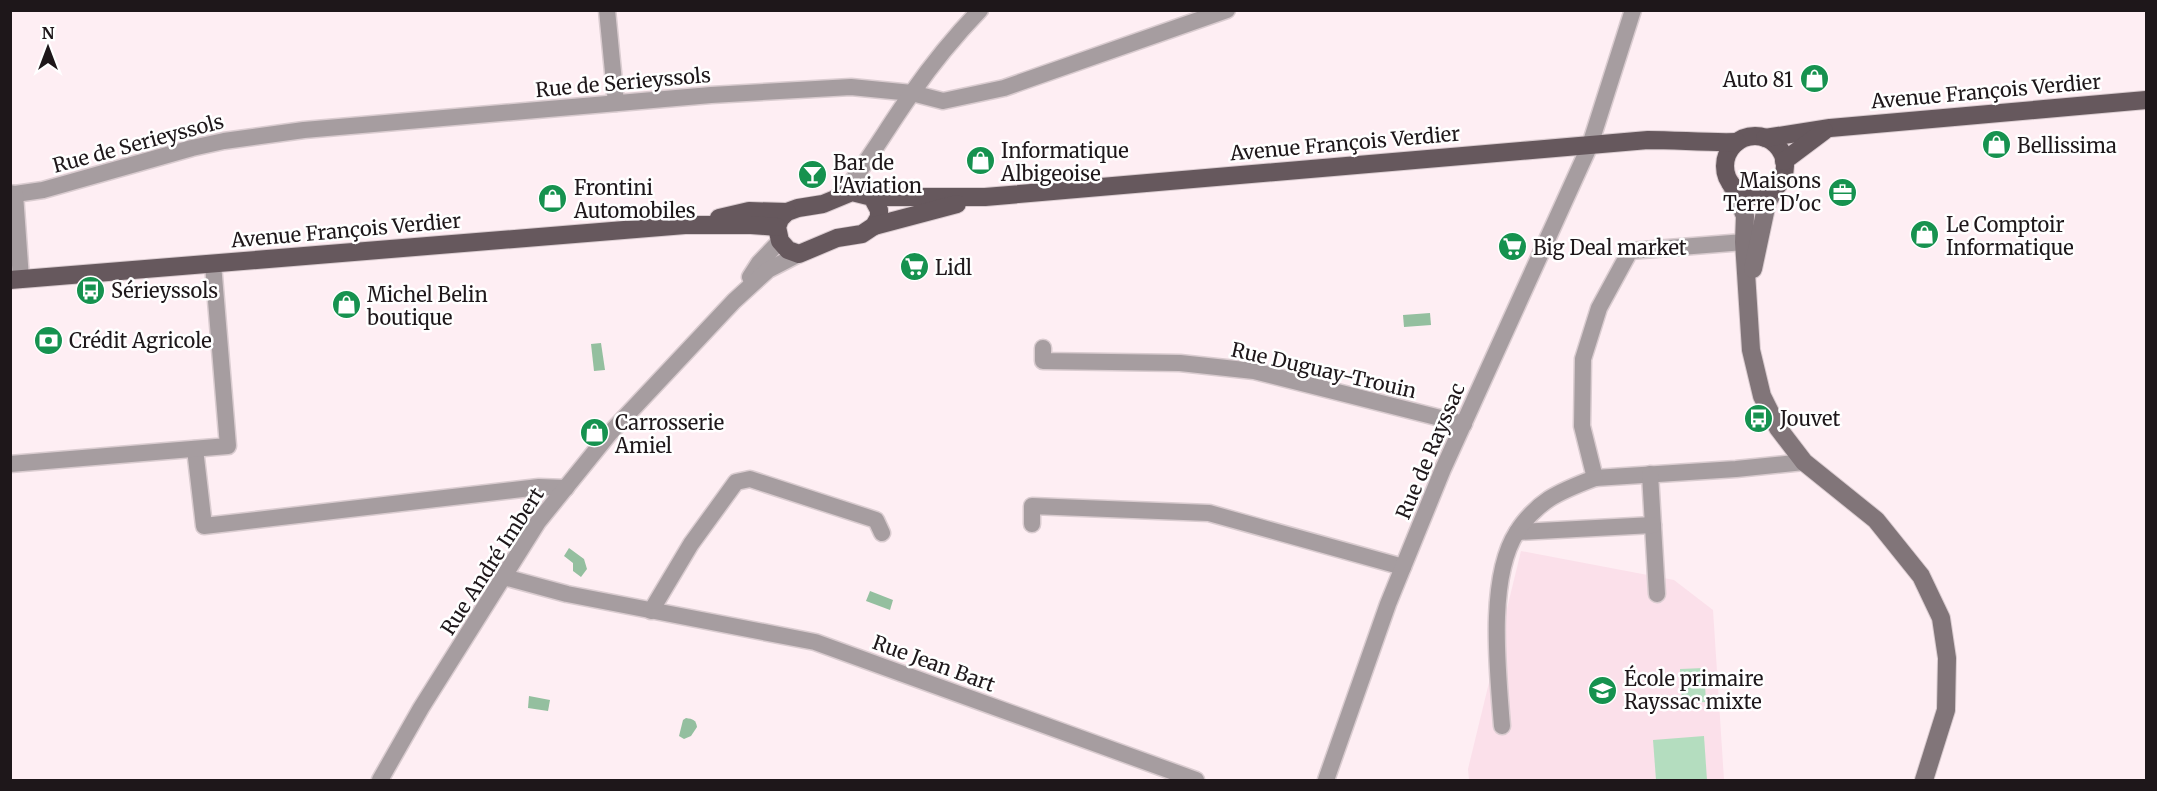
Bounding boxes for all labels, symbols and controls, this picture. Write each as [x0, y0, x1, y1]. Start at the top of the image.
north arrow [18, 18, 78, 78]
text: N [42, 23, 55, 43]
street label: Rue de Serieyssols [534, 62, 712, 102]
shop icon: Auto 81 [1798, 63, 1830, 95]
place label: Auto 81 [1722, 67, 1793, 92]
street label: Avenue François Verdier [1869, 68, 2102, 114]
street label: Rue de Serieyssols [50, 108, 226, 178]
street label: Avenue François Verdier [1228, 120, 1461, 166]
shop icon: Bellissima [1980, 129, 2012, 161]
place label: Bellissima [2017, 133, 2117, 158]
place label: Informatique Albigeoise [1000, 138, 1129, 186]
shop icon: Informatique Albigeoise [964, 145, 996, 177]
place label: Bar de l'Aviation [833, 150, 922, 198]
bar icon: Bar de l'Aviation [796, 158, 828, 190]
place label: Maisons Terre D'oc [1723, 168, 1821, 216]
place label: Frontini Automobiles [573, 175, 696, 223]
office icon: Maisons Terre D'oc [1826, 176, 1858, 208]
shop icon: Frontini Automobiles [537, 183, 569, 215]
street label: Avenue François Verdier [229, 207, 462, 253]
place label: Le Comptoir Informatique [1946, 212, 2074, 260]
shop icon: Le Comptoir Informatique [1909, 219, 1941, 251]
supermarket icon: Big Deal market [1496, 231, 1528, 263]
place label: Big Deal market [1533, 235, 1687, 260]
supermarket icon: Lidl [898, 251, 930, 283]
place label: Lidl [935, 255, 972, 280]
bus stop icon: Sérieyssols [74, 274, 106, 306]
place label: Sérieyssols [111, 278, 218, 303]
place label: Michel Belin boutique [366, 282, 488, 330]
shop icon: Michel Belin boutique [330, 289, 362, 321]
bank icon: Crédit Agricole [32, 324, 64, 356]
place label: Crédit Agricole [69, 328, 212, 353]
street label: Rue Duguay-Trouin [1229, 337, 1419, 403]
street label: Rue de Rayssac [1390, 379, 1470, 523]
bus stop icon: Jouvet [1743, 402, 1775, 434]
place label: Jouvet [1779, 406, 1840, 431]
place label: Carrosserie Amiel [614, 410, 724, 458]
shop icon: Carrosserie Amiel [578, 417, 610, 449]
street label: Rue André Imbert [435, 482, 549, 640]
street label: Rue Jean Bart [869, 629, 999, 697]
place label: École primaire Rayssac mixte [1624, 664, 1763, 714]
school or university icon: École primaire Rayssac mixte [1587, 674, 1619, 706]

